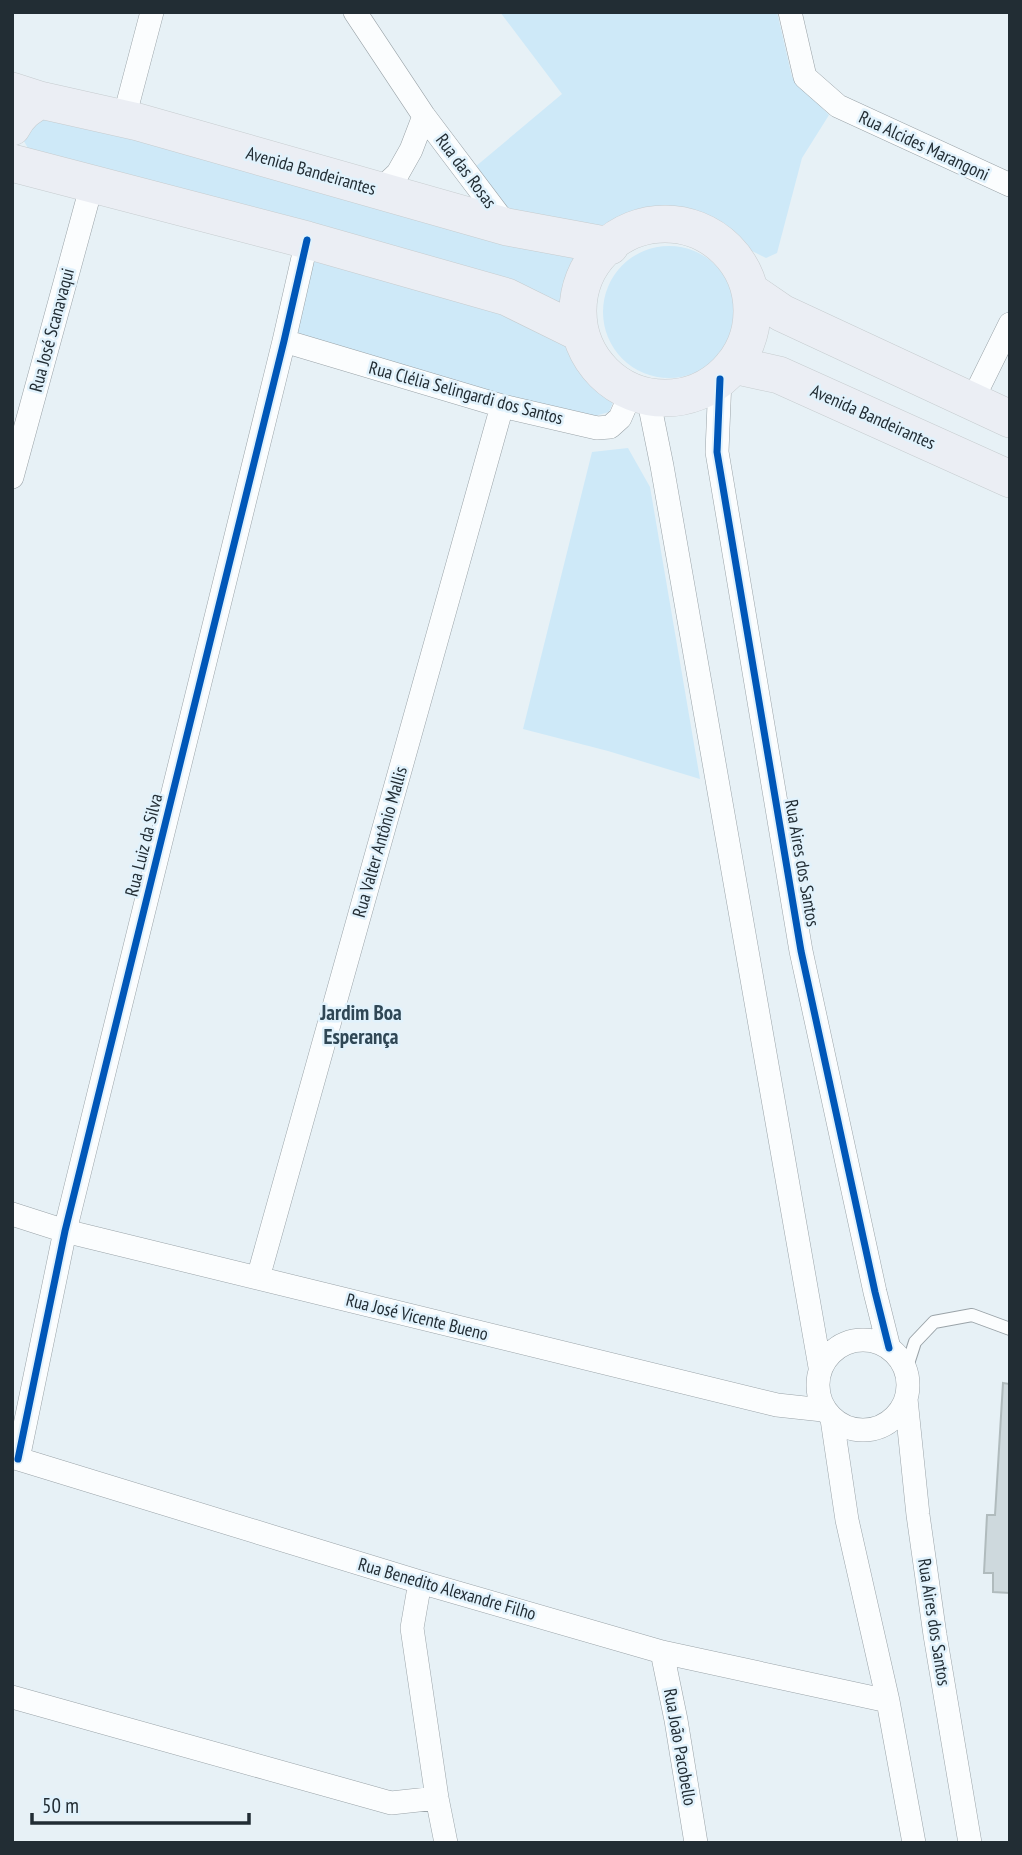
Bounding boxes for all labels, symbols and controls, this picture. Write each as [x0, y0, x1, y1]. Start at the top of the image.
street label: Rua Alcides Marangoni [855, 105, 993, 186]
street label: Rua das Rosas [431, 129, 502, 213]
street label: Avenida Bandeirantes [244, 141, 379, 200]
street label: Rua José Scanavaqui [24, 266, 79, 394]
street label: Rua Clélia Selingardi dos Santos [367, 356, 566, 430]
street label: Avenida Bandeirantes [807, 379, 939, 454]
street label: Rua Valter Antônio Mallis [347, 764, 412, 920]
street label: Rua Luiz da Silva [120, 791, 167, 899]
street label: Rua Aires dos Santos [780, 798, 825, 928]
district label: Jardim Boa Esperança [319, 999, 402, 1050]
street label: Rua José Vicente Bueno [344, 1288, 491, 1345]
street label: Rua Benedito Alexandre Filho [356, 1552, 539, 1625]
street label: Rua Aires dos Santos [913, 1557, 956, 1687]
street label: Rua João Pacobello [659, 1687, 702, 1807]
scale bar [32, 1782, 248, 1826]
text: 50 m [42, 1792, 79, 1819]

